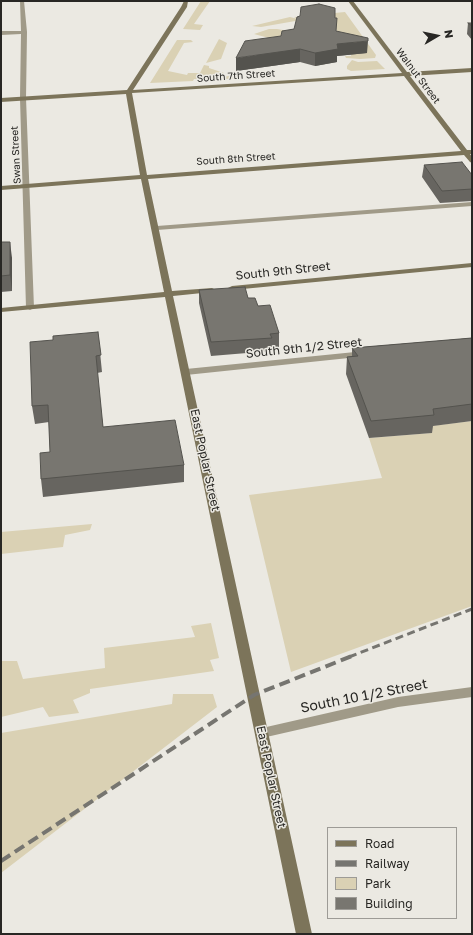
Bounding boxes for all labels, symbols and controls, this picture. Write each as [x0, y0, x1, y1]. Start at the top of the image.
north arrow [417, 16, 457, 56]
text: N [442, 29, 456, 39]
street label: Walnut Street [393, 46, 443, 106]
street label: South 7th Street [196, 67, 276, 85]
street label: Swan Street [8, 126, 24, 184]
street label: South 8th Street [196, 150, 276, 168]
street label: South 9th Street [235, 259, 331, 283]
street label: South 9th 1/2 Street [245, 335, 363, 361]
street label: East Poplar Street [187, 408, 223, 512]
street label: South 10 1/2 Street [299, 675, 429, 717]
street label: East Poplar Street [253, 725, 289, 829]
legend [327, 827, 457, 919]
text: Road [365, 836, 394, 851]
text: Railway [365, 856, 410, 871]
text: Park [365, 876, 391, 891]
text: Building [365, 896, 413, 911]

